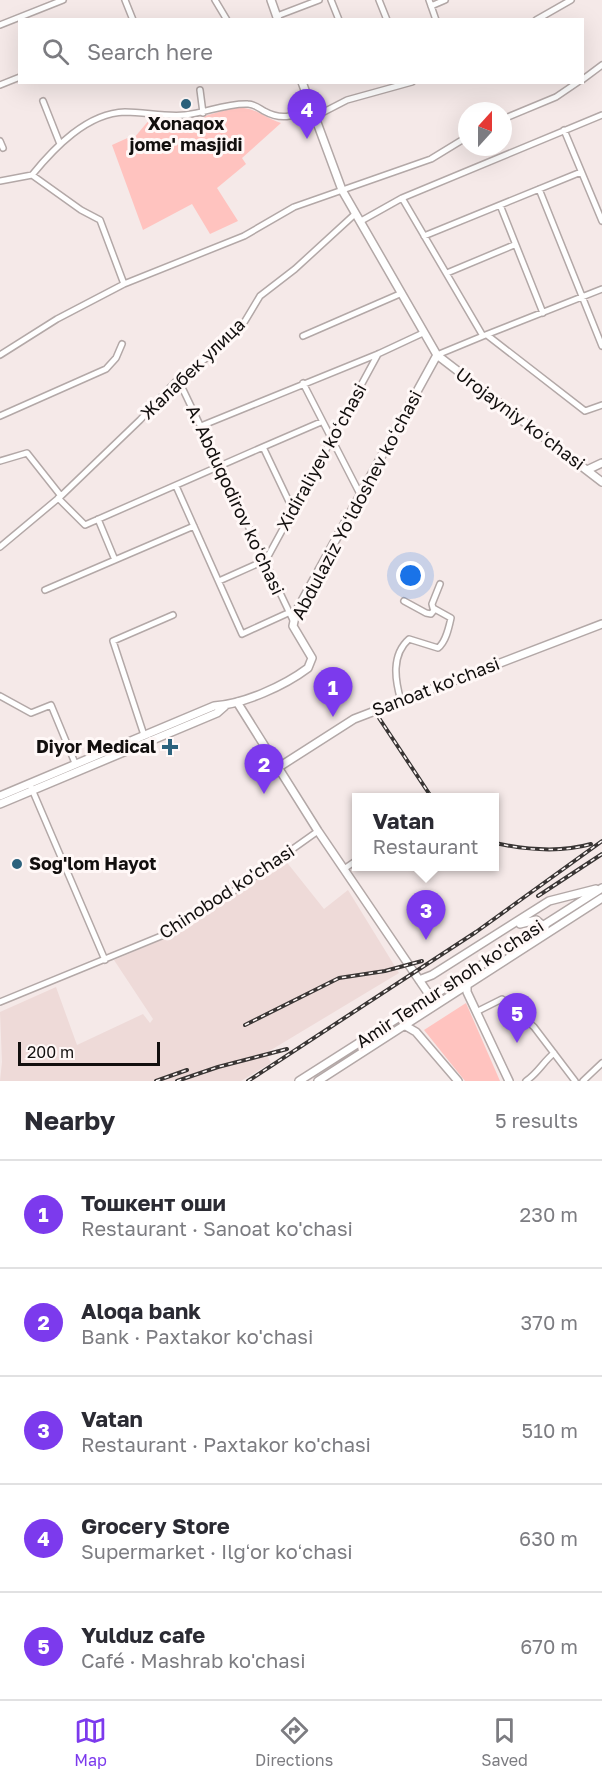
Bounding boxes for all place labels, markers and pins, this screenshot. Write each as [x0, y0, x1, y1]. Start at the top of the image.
pin: 4 [288, 90, 326, 139]
marker: Xonaqox jome' masjidi [179, 97, 193, 111]
place label: Xonaqox jome' masjidi [129, 112, 243, 155]
pin: 1 [314, 668, 352, 717]
place label: Diyor Medical [36, 735, 156, 757]
marker: Diyor Medical [161, 738, 179, 756]
pin: 2 [244, 744, 284, 794]
place label: Sog'lom Hayot [29, 852, 156, 874]
marker: Sog'lom Hayot [10, 857, 24, 871]
pin: 3 [406, 890, 446, 940]
pin: 5 [498, 994, 536, 1043]

